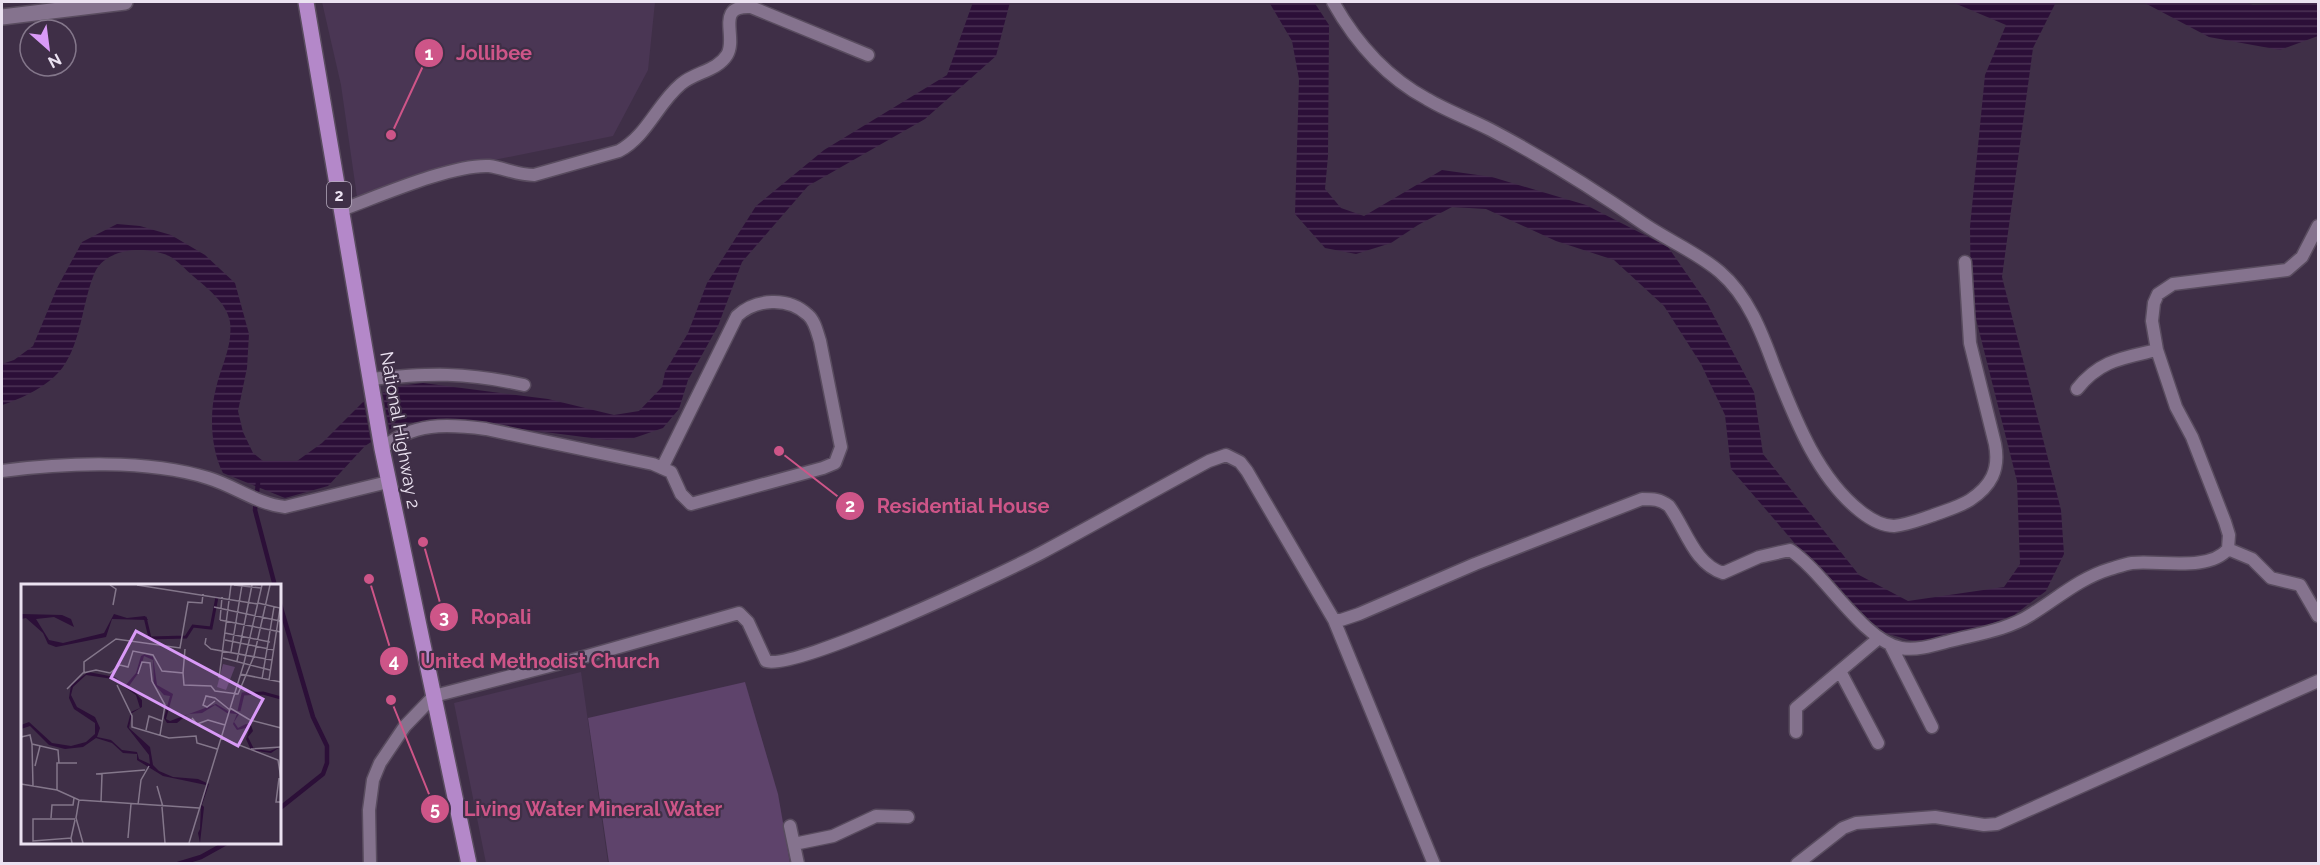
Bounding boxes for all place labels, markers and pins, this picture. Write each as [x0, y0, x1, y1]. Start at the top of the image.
callout: Jollibee [414, 34, 544, 72]
callout: Residential House [835, 487, 1062, 525]
callout: Ropali [429, 598, 544, 636]
callout: United Methodist Church [379, 642, 672, 680]
callout: Living Water Mineral Water [420, 790, 735, 828]

